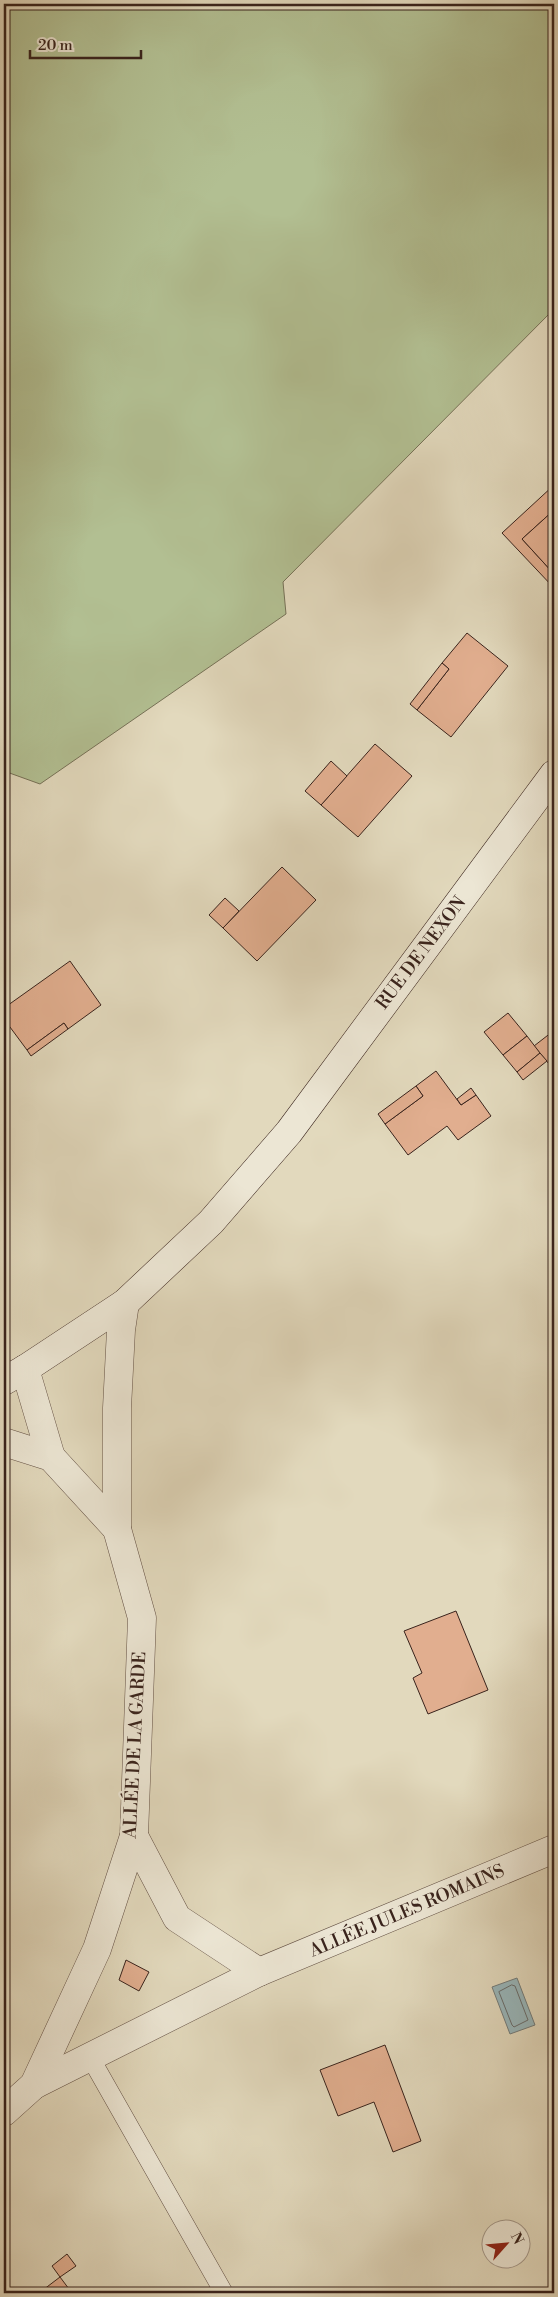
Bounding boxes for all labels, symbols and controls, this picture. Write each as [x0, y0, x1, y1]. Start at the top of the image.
scale bar [30, 28, 141, 60]
text: 20 m [38, 36, 73, 55]
street label: RUE DE NEXON [371, 891, 471, 1014]
street label: ALLÉE DE LA GARDE [119, 1651, 151, 1840]
street label: ALLÉE JULES ROMAINS [305, 1859, 508, 1963]
north arrow [480, 2220, 530, 2270]
text: N [506, 2230, 527, 2248]

